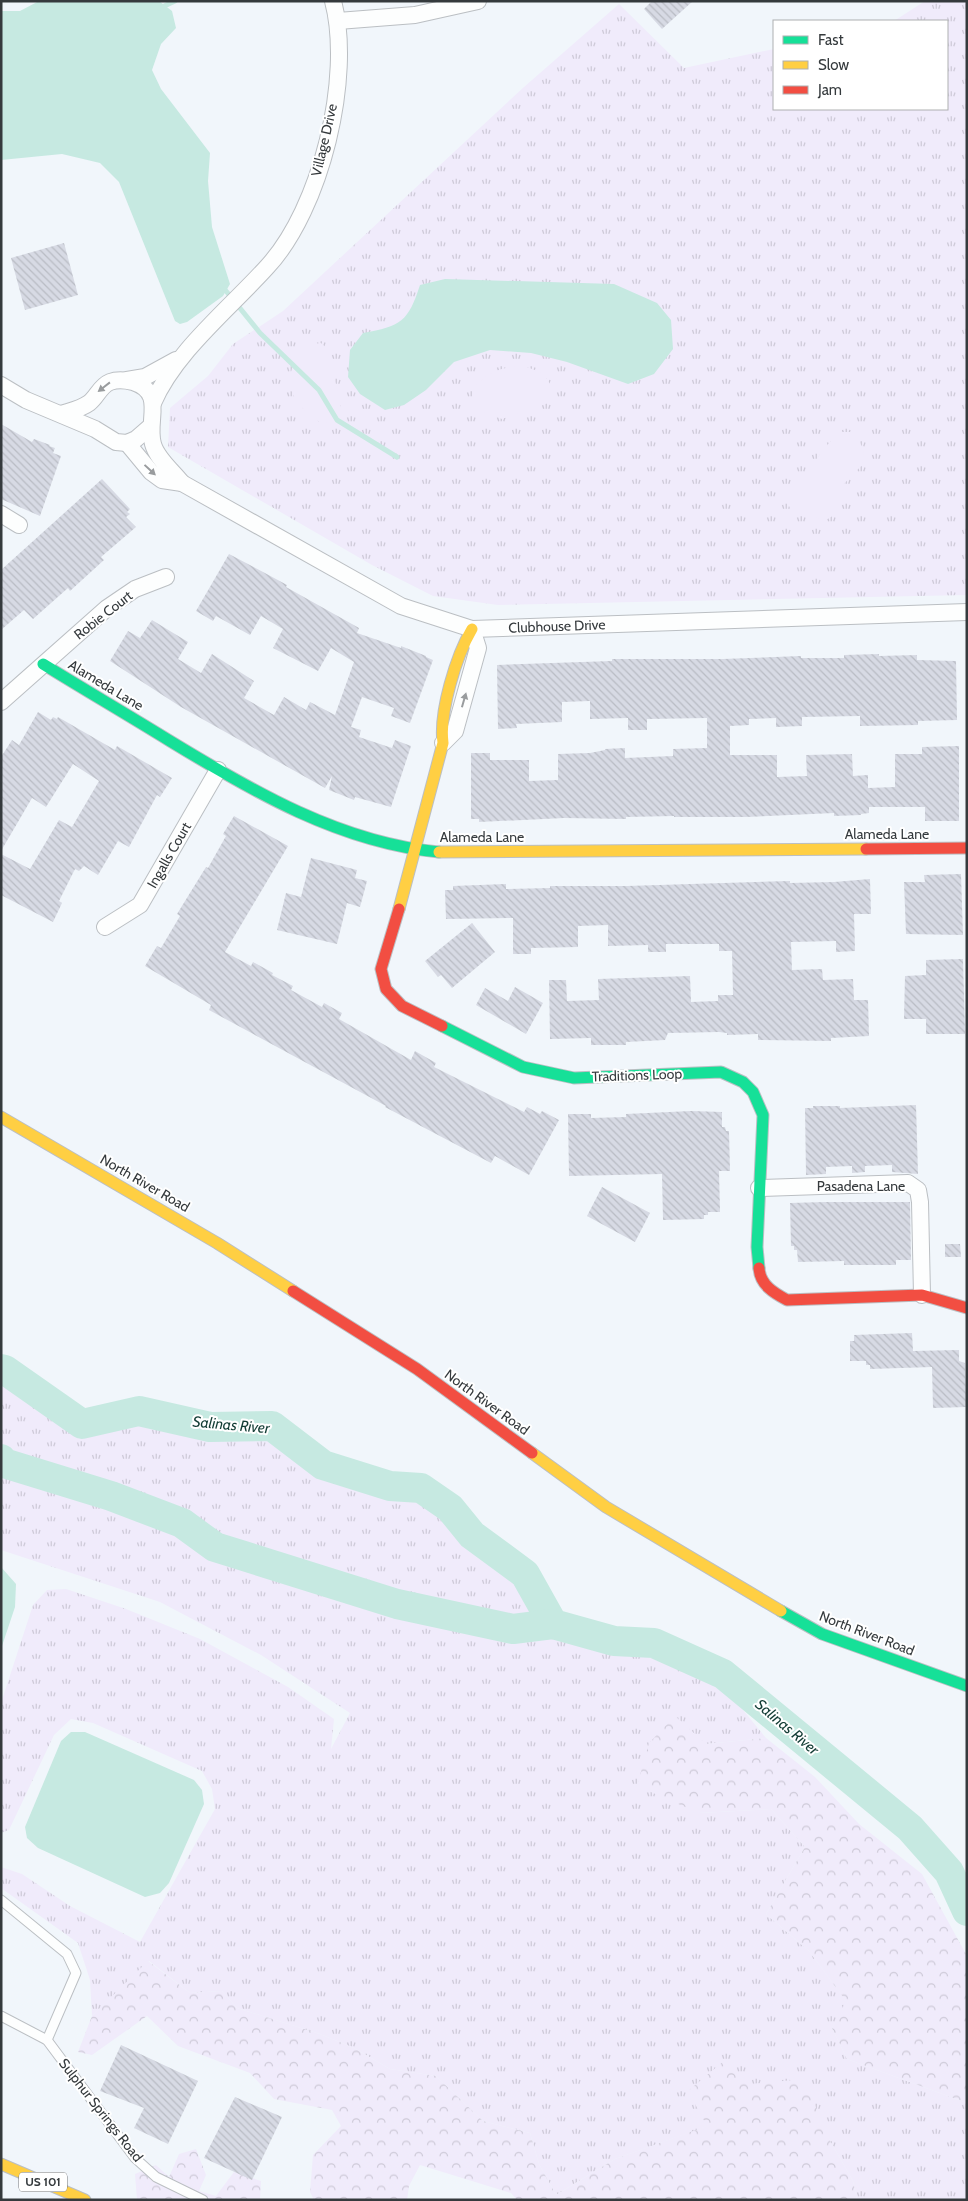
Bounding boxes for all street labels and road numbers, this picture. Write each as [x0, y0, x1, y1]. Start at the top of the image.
street label: Village Drive [307, 102, 341, 178]
street label: Robie Court [70, 586, 136, 644]
street label: Clubhouse Drive [508, 615, 606, 637]
street label: Alameda Lane [65, 656, 147, 714]
street label: Ingalls Court [143, 819, 195, 891]
street label: Alameda Lane [845, 825, 929, 843]
street label: Alameda Lane [440, 828, 524, 846]
street label: Traditions Loop [592, 1064, 683, 1086]
street label: North River Road [97, 1150, 193, 1216]
street label: Pasadena Lane [817, 1177, 905, 1195]
street label: North River Road [441, 1365, 533, 1439]
street label: North River Road [817, 1607, 917, 1659]
street label: Sulphur Springs Road [55, 2055, 147, 2165]
road number: US 101 [19, 2172, 67, 2192]

